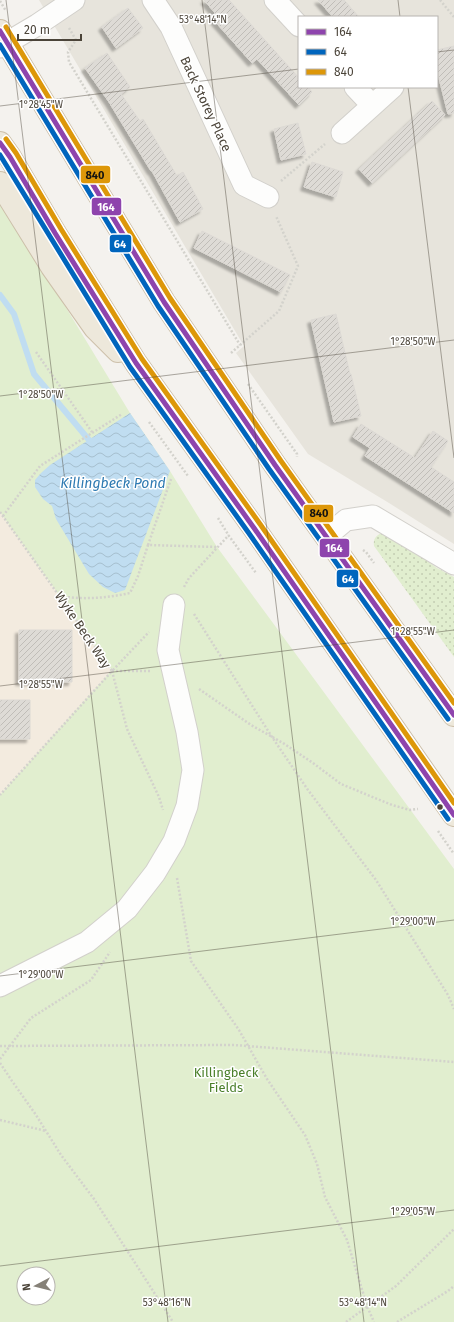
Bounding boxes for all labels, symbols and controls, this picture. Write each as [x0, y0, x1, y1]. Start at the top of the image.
text: 53°48'14"N [179, 14, 227, 26]
scale bar [18, 16, 81, 42]
legend [298, 16, 438, 88]
text: 20 m [24, 23, 50, 37]
text: 164 [334, 25, 353, 39]
text: 64 [334, 45, 347, 59]
street label: Back Storey Place [177, 54, 235, 154]
text: 840 [334, 65, 354, 79]
text: 1°28'45"W [19, 99, 64, 111]
line badge: 840 [80, 165, 111, 184]
text: 840 [85, 169, 105, 182]
line badge: 164 [91, 197, 122, 216]
text: 164 [97, 201, 115, 214]
line badge: 64 [109, 234, 132, 253]
text: 64 [114, 238, 126, 251]
text: 1°28'50"W [391, 336, 436, 348]
text: 1°28'50"W [19, 389, 64, 401]
water label: Killingbeck Pond [60, 475, 166, 492]
line badge: 840 [303, 504, 334, 523]
text: 840 [309, 507, 329, 520]
line badge: 164 [319, 538, 350, 558]
text: 164 [325, 542, 343, 555]
line badge: 64 [336, 569, 359, 588]
text: 64 [342, 573, 354, 586]
street label: Wyke Beck Way [52, 589, 114, 672]
text: 1°28'55"W [391, 626, 436, 638]
text: 1°28'55"W [19, 679, 64, 691]
unlabelled marker [435, 802, 445, 812]
text: 1°29'00"W [390, 916, 436, 928]
text: 1°29'00"W [18, 969, 64, 981]
park label: Killingbeck Fields [194, 1065, 259, 1095]
text: 1°29'05"W [391, 1206, 436, 1218]
north arrow [16, 1266, 56, 1306]
text: N [20, 1283, 33, 1292]
text: 53°48'16"N [143, 1297, 191, 1309]
text: 53°48'14"N [339, 1297, 387, 1309]

